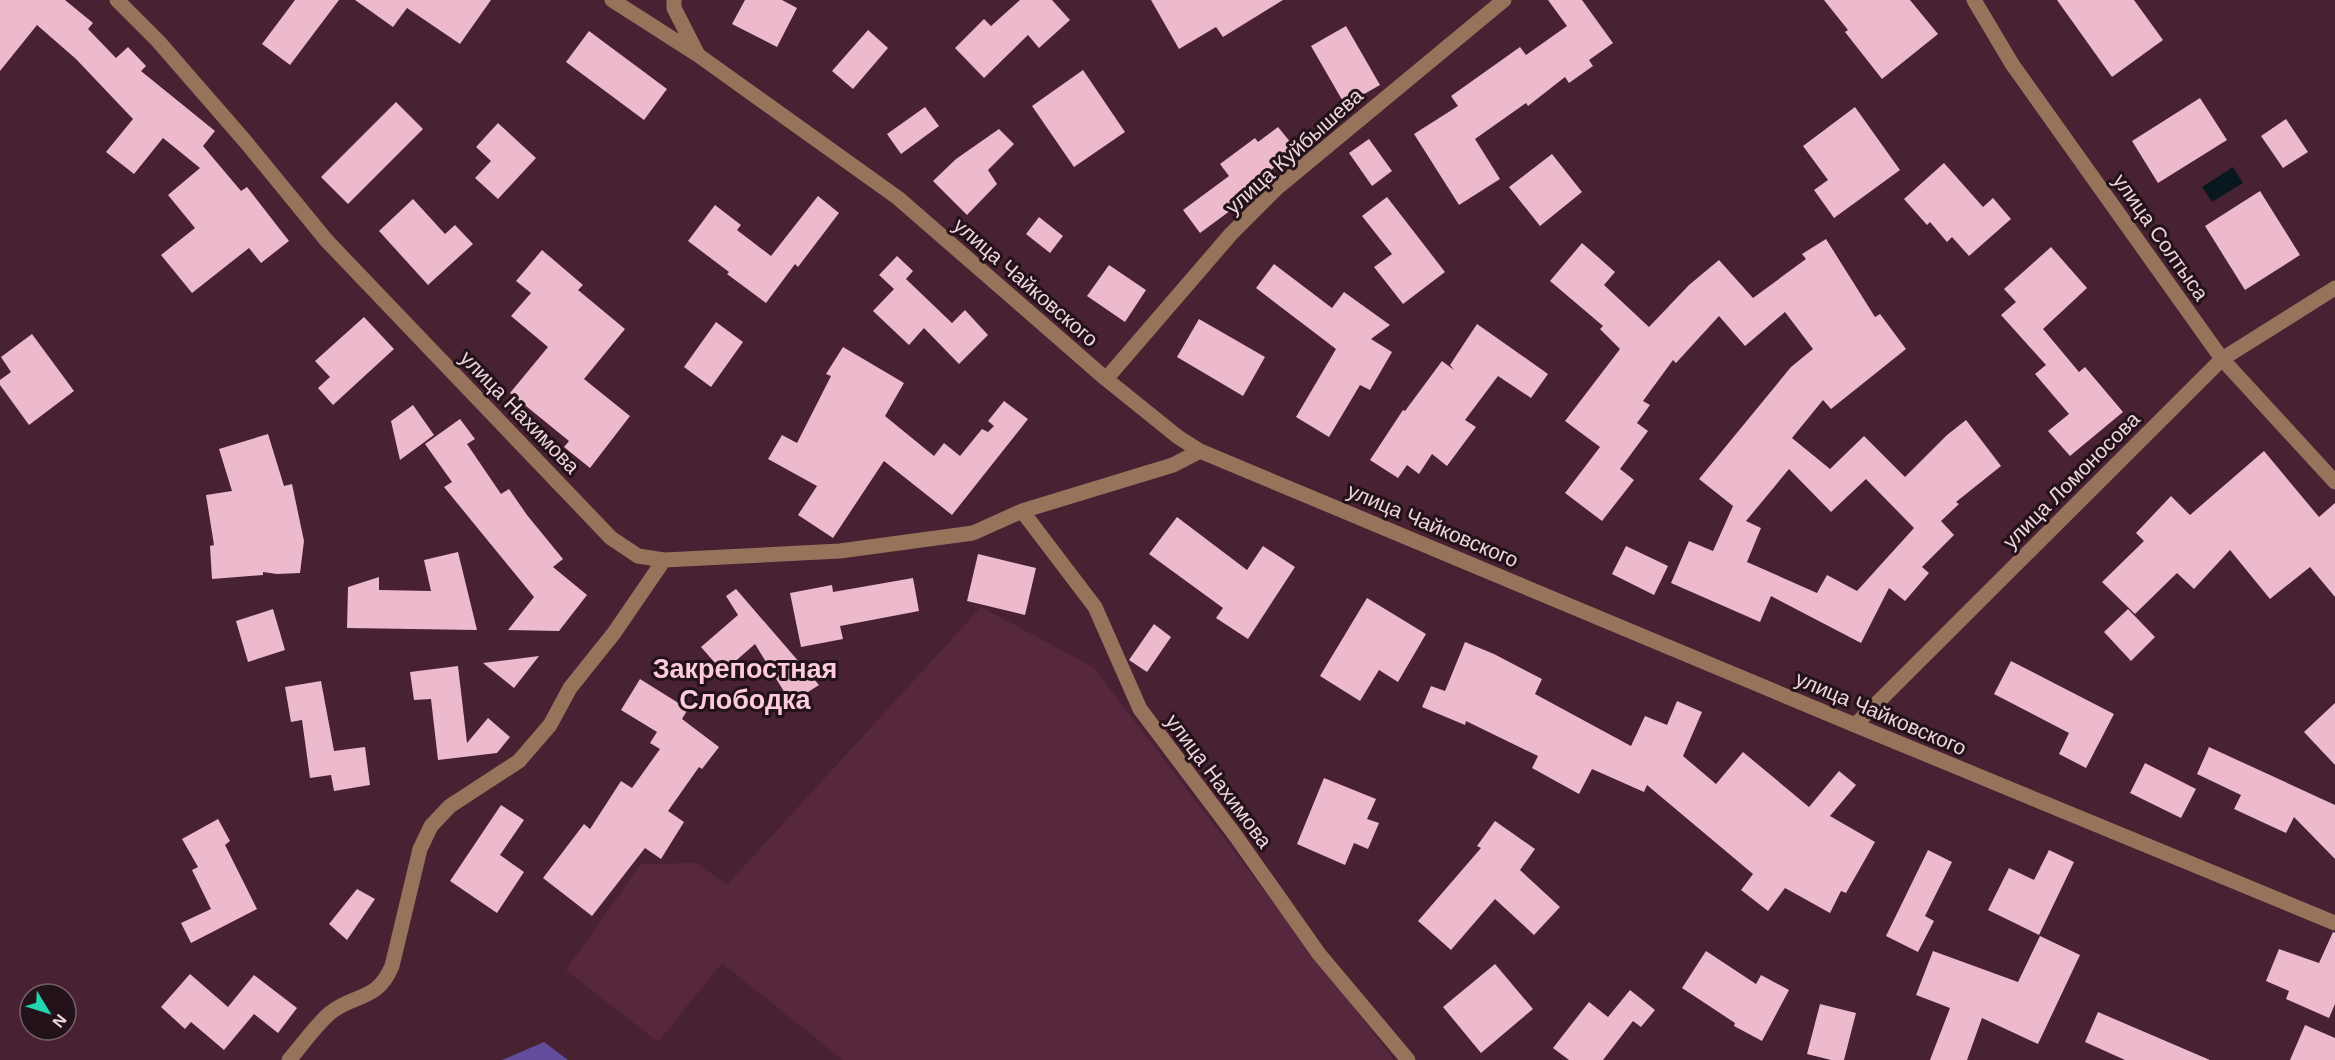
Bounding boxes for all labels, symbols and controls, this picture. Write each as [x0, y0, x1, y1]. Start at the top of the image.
street label: улица Куйбышева [1221, 83, 1367, 219]
street label: улица Солтыса [2109, 169, 2213, 305]
street label: улица Чайковского [949, 213, 1103, 351]
street label: улица Нахимова [456, 346, 585, 478]
street label: улица Ломоносова [1998, 407, 2144, 553]
street label: улица Чайковского [1344, 479, 1522, 571]
district label: Закрепостная Слободка [653, 654, 837, 715]
street label: улица Чайковского [1792, 667, 1970, 759]
street label: улица Нахимова [1161, 710, 1277, 853]
north arrow [18, 982, 78, 1042]
text: N [49, 1011, 70, 1031]

